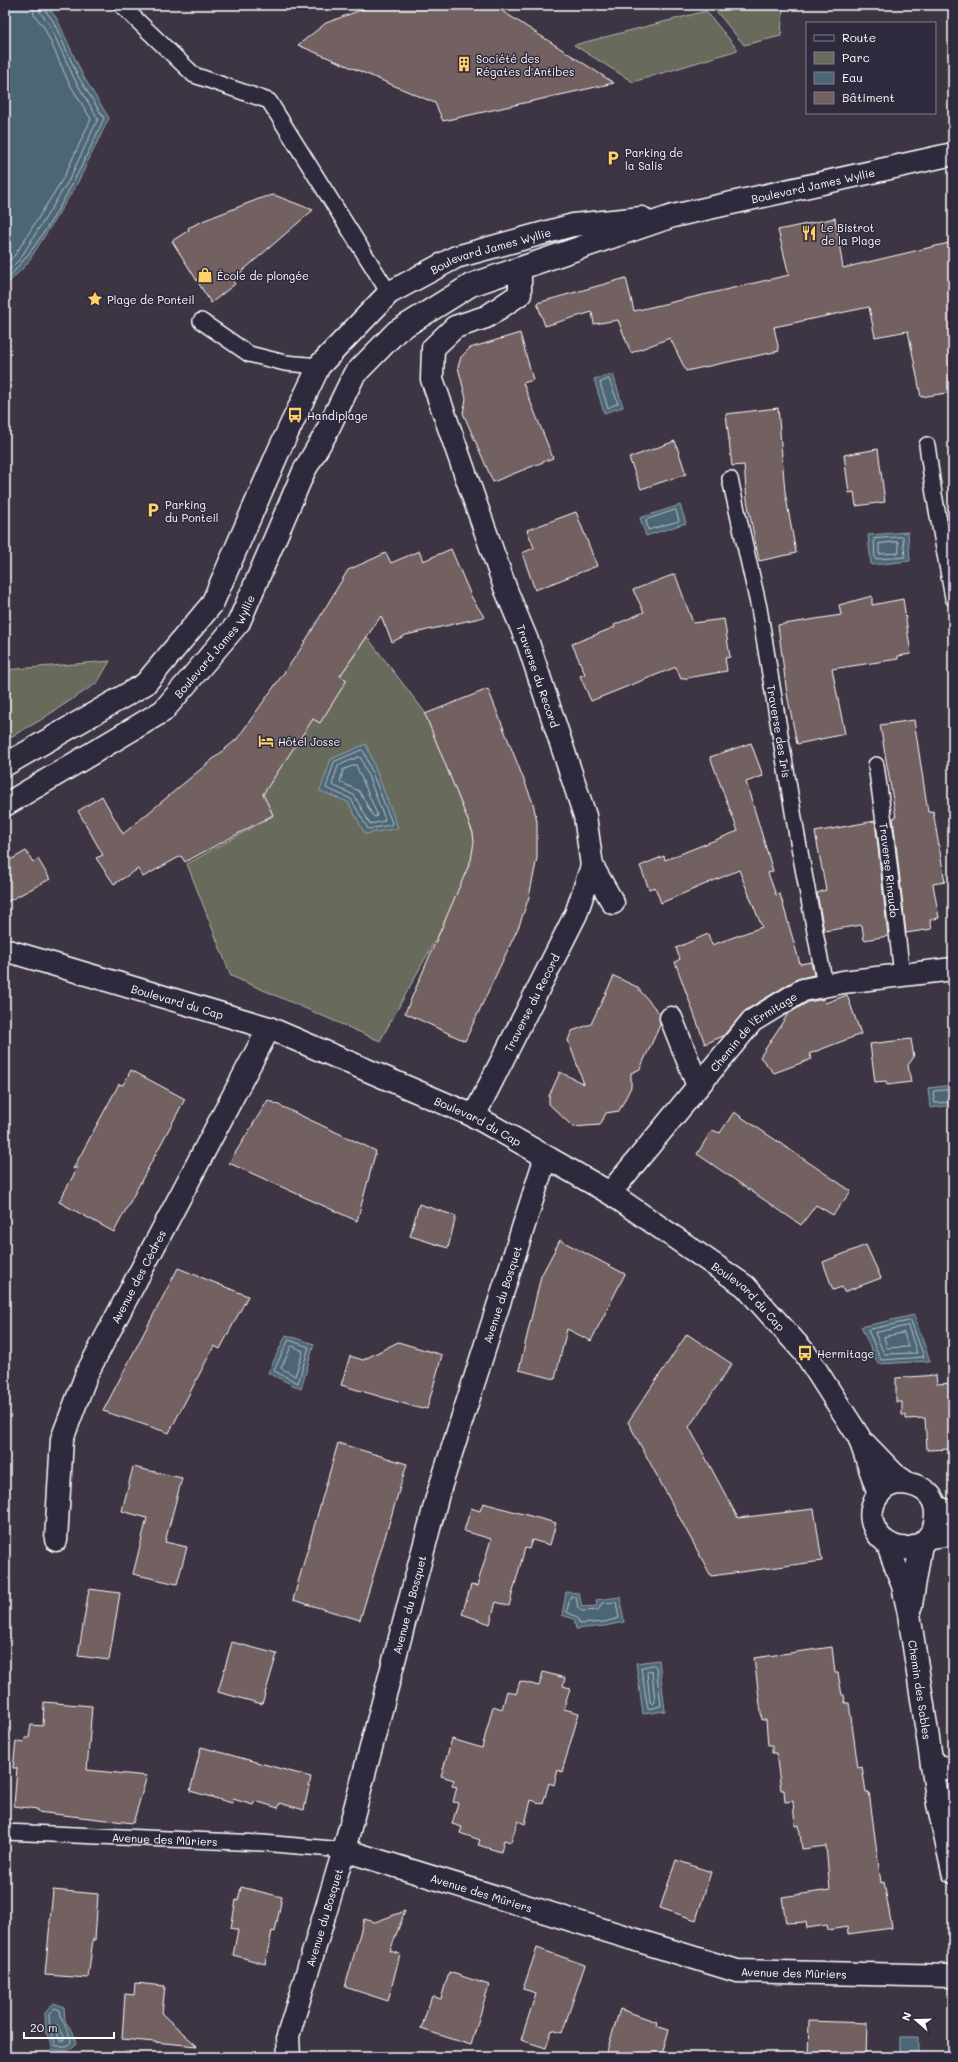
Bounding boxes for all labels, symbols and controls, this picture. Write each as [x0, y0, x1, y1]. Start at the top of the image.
legend [806, 22, 936, 114]
text: Route [842, 29, 876, 45]
text: Parc [842, 49, 870, 65]
place label: Société des Régates d'Antibes [476, 51, 574, 79]
building icon: Société des Régates d'Antibes [455, 55, 473, 73]
text: Eau [842, 69, 863, 85]
text: Bâtiment [842, 89, 895, 105]
place label: Parking de la Salis [625, 145, 683, 173]
parking icon: Parking de la Salis [604, 149, 622, 167]
street label: Boulevard James Wyllie [750, 164, 876, 206]
place label: Le Bistrot de la Plage [821, 220, 881, 248]
street label: Boulevard James Wyllie [427, 224, 553, 277]
restaurant icon: Le Bistrot de la Plage [800, 224, 818, 242]
shop icon: École de plongée [196, 266, 214, 284]
place label: École de plongée [217, 268, 309, 283]
place icon: Plage de Ponteil [86, 290, 104, 308]
place label: Plage de Ponteil [107, 292, 194, 307]
bus stop icon: Handiplage [286, 406, 304, 424]
place label: Handiplage [307, 408, 368, 423]
place label: Parking du Ponteil [165, 497, 219, 525]
parking icon: Parking du Ponteil [144, 501, 162, 519]
street label: Boulevard James Wyllie [170, 592, 258, 701]
street label: Traverse du Record [513, 622, 563, 730]
street label: Traverse des Iris [764, 683, 795, 779]
hotel icon: Hôtel Josse [257, 732, 275, 750]
place label: Hôtel Josse [278, 734, 341, 749]
street label: Traverse Rinaudo [877, 822, 903, 919]
street label: Traverse du Record [500, 951, 562, 1054]
street label: Boulevard du Cap [130, 980, 226, 1022]
street label: Chemin de l'Ermitage [706, 988, 800, 1074]
street label: Boulevard du Cap [432, 1092, 524, 1149]
street label: Avenue des Cèdres [107, 1227, 169, 1326]
street label: Avenue du Bosquet [479, 1244, 524, 1345]
street label: Boulevard du Cap [709, 1258, 789, 1334]
bus stop icon: Hermitage [796, 1344, 814, 1362]
place label: Hermitage [817, 1346, 874, 1361]
street label: Avenue du Bosquet [389, 1553, 429, 1656]
street label: Chemin des Sables [906, 1639, 936, 1740]
street label: Avenue des Mûriers [112, 1829, 218, 1849]
street label: Avenue du Bosquet [302, 1866, 346, 1968]
street label: Avenue des Mûriers [429, 1870, 534, 1915]
street label: Avenue des Mûriers [741, 1964, 847, 1981]
north arrow [896, 2000, 936, 2040]
text: N [898, 2010, 915, 2023]
scale bar [24, 2014, 114, 2040]
text: 20 m [30, 2019, 58, 2035]

